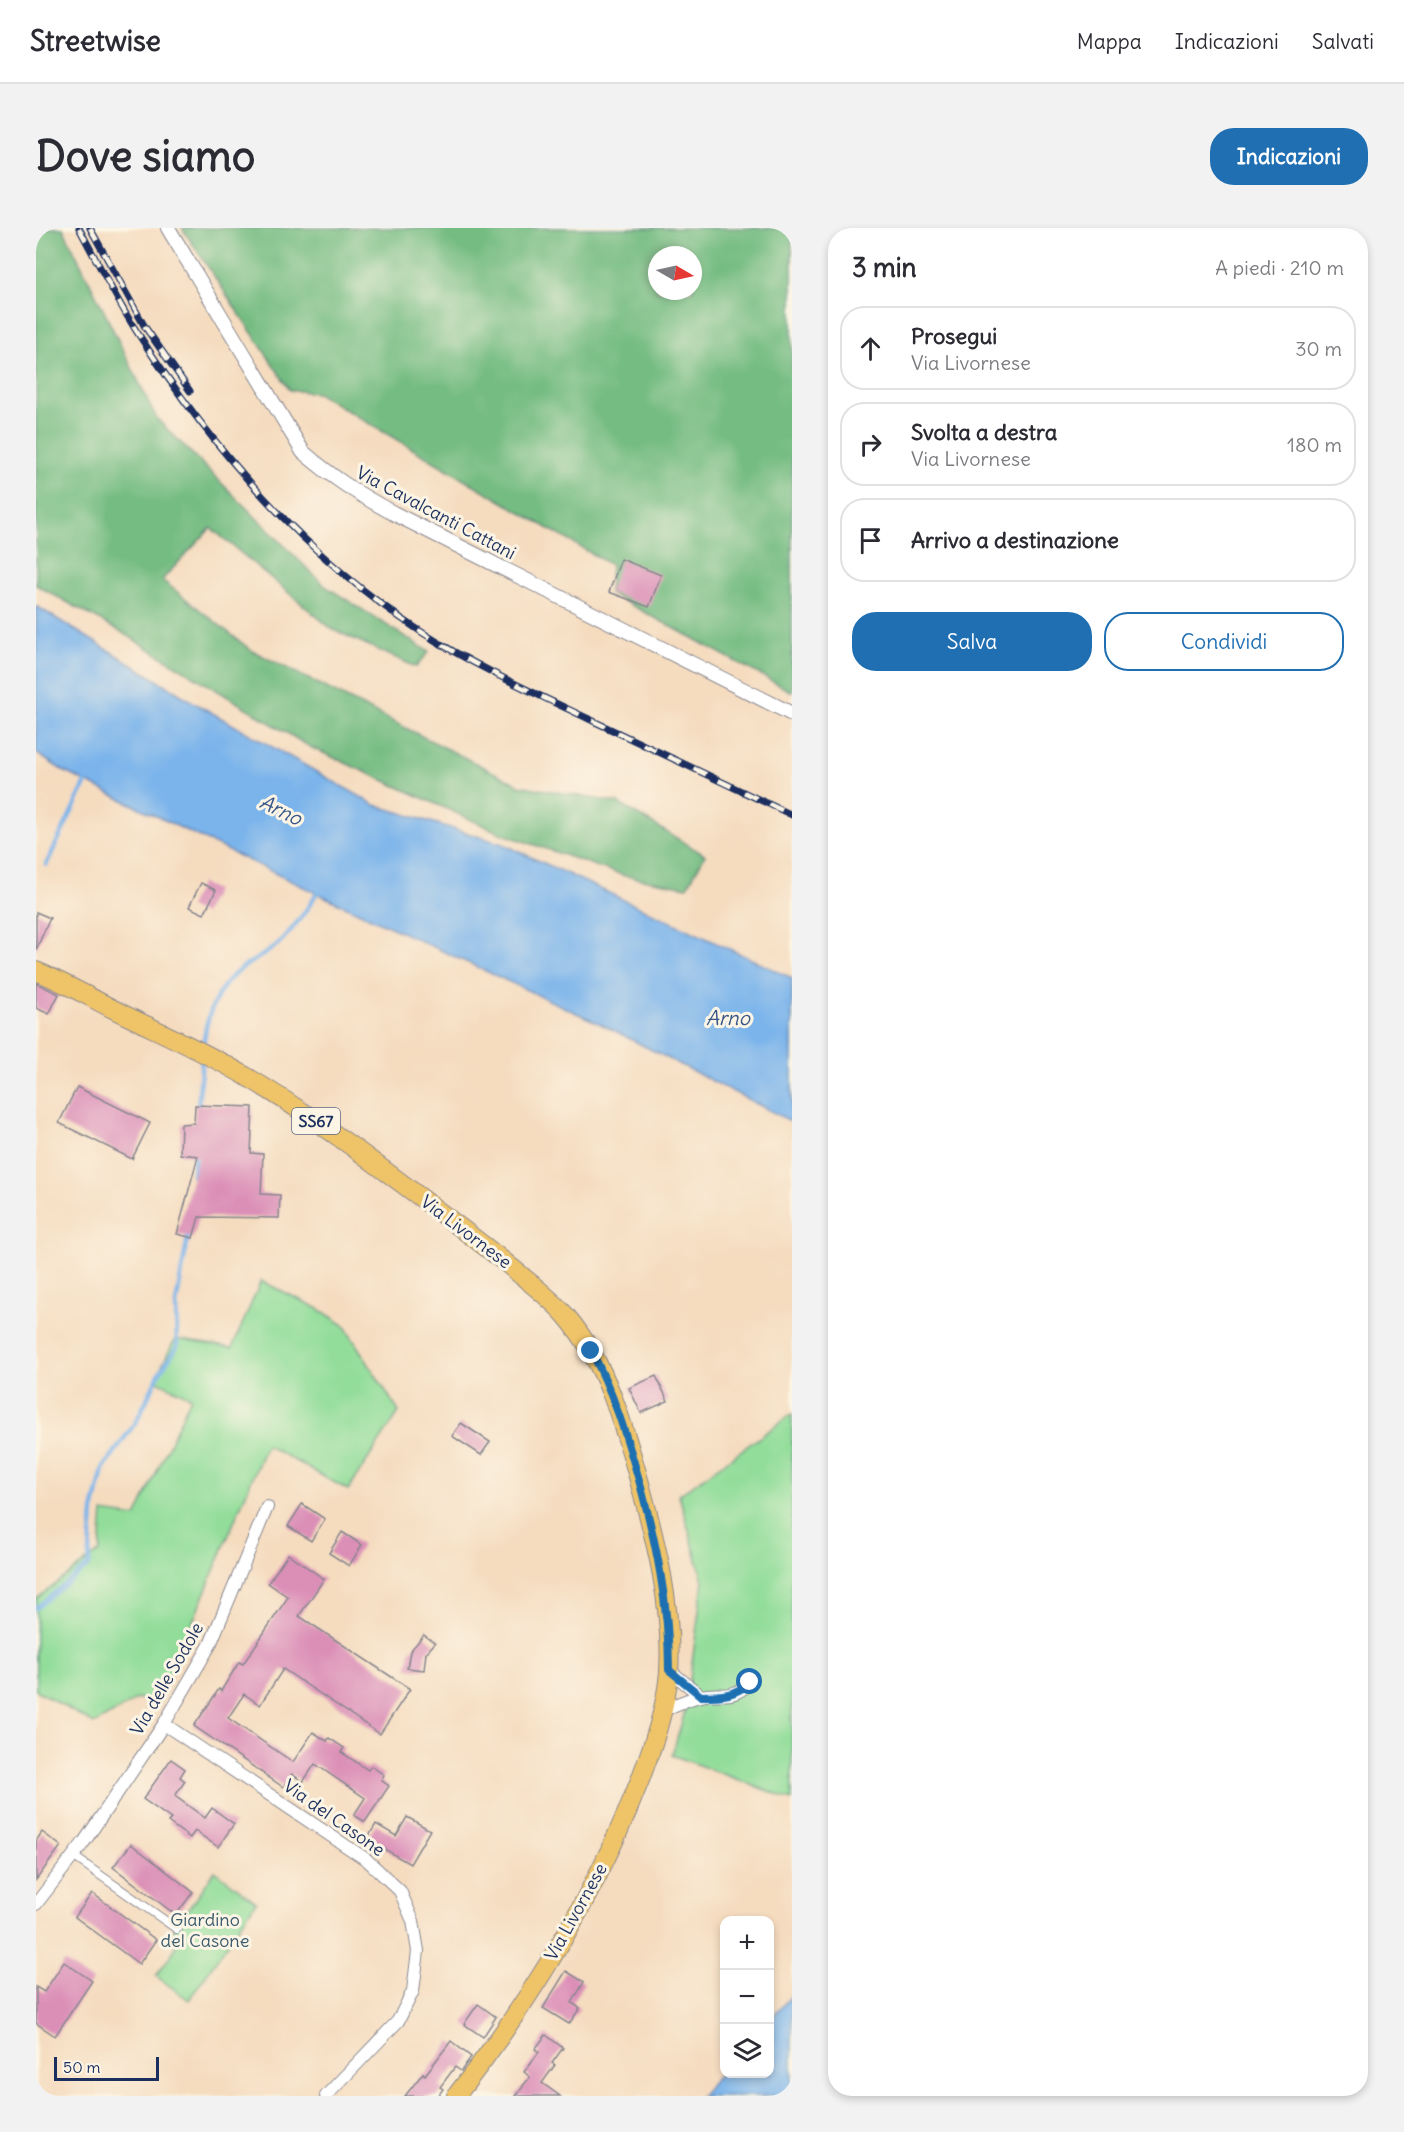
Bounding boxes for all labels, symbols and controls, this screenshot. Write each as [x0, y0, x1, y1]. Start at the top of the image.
text: Streetwise [30, 23, 161, 59]
text: Mappa [1077, 28, 1142, 55]
text: Indicazioni [1175, 28, 1279, 55]
text: Salvati [1312, 28, 1374, 55]
button: Indicazioni [1210, 128, 1368, 185]
text: Dove siamo [36, 130, 255, 182]
north arrow [648, 246, 702, 300]
text: 3 min [852, 251, 917, 284]
text: A piedi · 210 m [1215, 255, 1344, 280]
text: Prosegui [911, 322, 997, 350]
icon: ahead [854, 332, 887, 365]
text: 30 m [1295, 336, 1342, 361]
text: Via Livornese [911, 350, 1031, 375]
text: Svolta a destra [911, 418, 1057, 446]
icon: right [854, 428, 887, 461]
text: 180 m [1287, 432, 1342, 457]
text: Via Livornese [911, 446, 1031, 471]
street label: Via Cavalcanti Cattani [352, 461, 520, 564]
icon: arrive [854, 524, 887, 557]
text: Arrivo a destinazione [911, 526, 1119, 554]
button: Salva [852, 612, 1092, 671]
button: Condividi [1104, 612, 1344, 671]
water label: Arno [256, 789, 308, 831]
water label: Arno [706, 1005, 752, 1030]
road number: SS67 [292, 1108, 340, 1134]
street label: Via Livornese [416, 1190, 516, 1273]
route end [577, 1337, 603, 1363]
street label: Via delle Sodole [125, 1618, 208, 1739]
route start [736, 1668, 762, 1694]
street label: Via del Casone [279, 1774, 390, 1861]
street label: Via Livornese [539, 1859, 612, 1965]
park label: Giardino del Casone [161, 1908, 249, 1952]
map controls [720, 1916, 774, 2078]
button: + [720, 1916, 774, 1970]
button: − [720, 1970, 774, 2024]
button: layers [720, 2024, 774, 2078]
scale bar [54, 2054, 159, 2082]
text: 50 m [63, 2057, 101, 2077]

